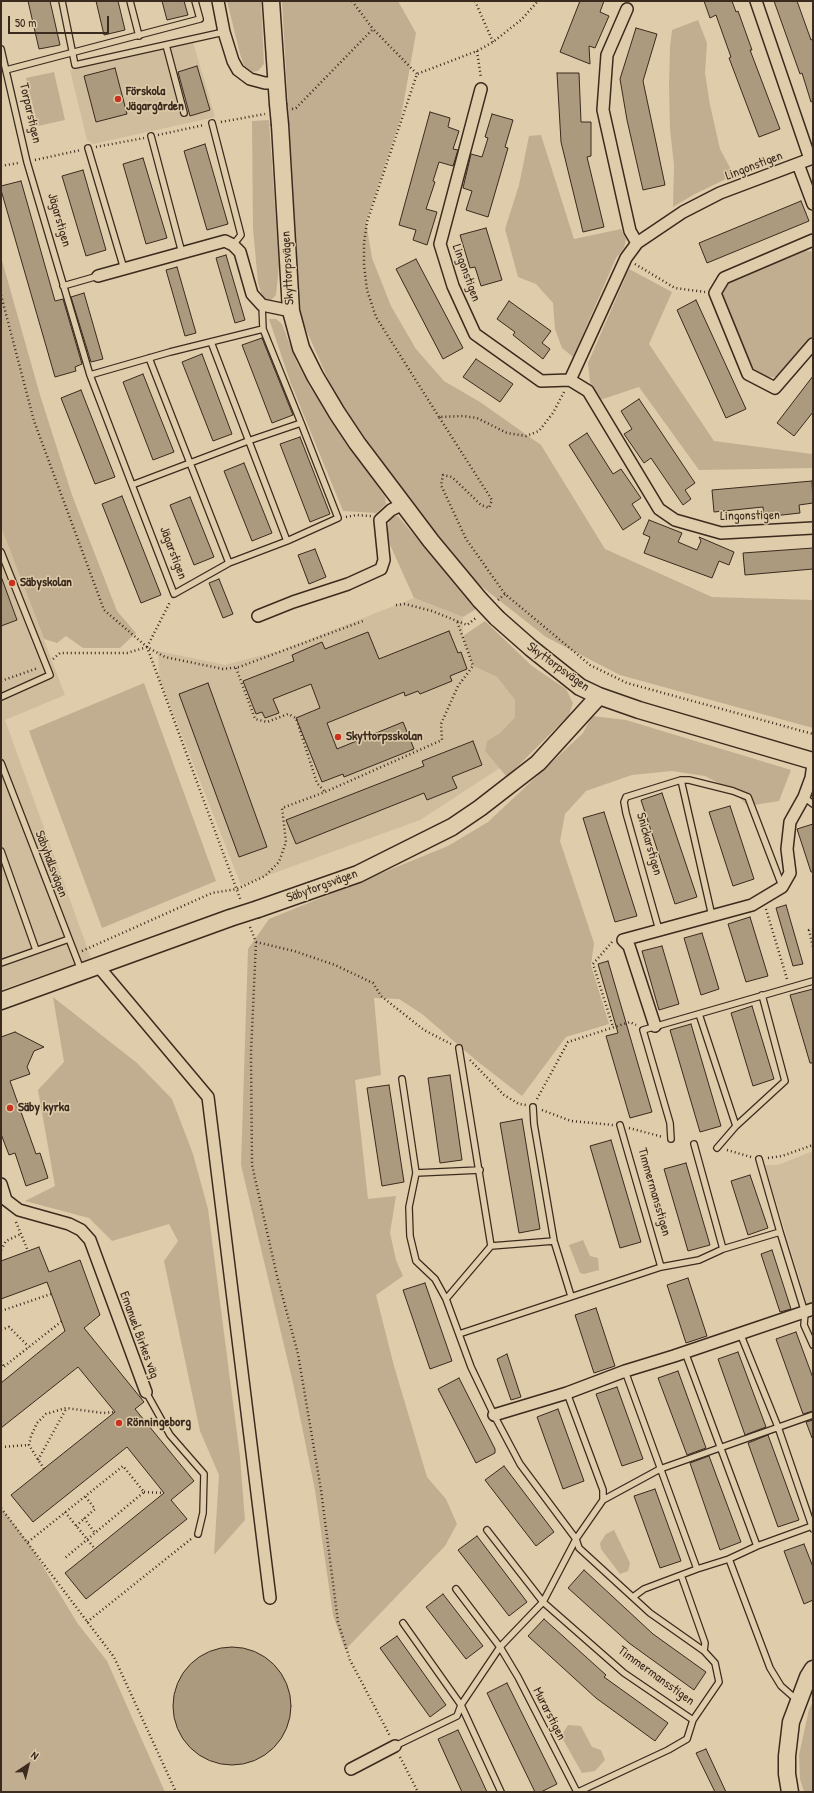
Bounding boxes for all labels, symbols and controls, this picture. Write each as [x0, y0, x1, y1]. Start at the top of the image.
scale bar [10, 8, 111, 34]
text: 50 m [15, 14, 36, 31]
street label: Torparstigen [16, 81, 44, 145]
place label: Förskola Jägargården [126, 84, 184, 115]
marker: Förskola Jägargården [113, 94, 123, 104]
street label: Lingonstigen [723, 148, 785, 184]
street label: Jägarstigen [44, 191, 74, 249]
street label: Skyttorpsvägen [278, 231, 298, 305]
street label: Lingonstigen [448, 242, 484, 304]
street label: Lingonstigen [720, 508, 780, 524]
street label: Jägarstigen [156, 525, 190, 581]
place label: Säbyskolan [20, 575, 72, 591]
marker: Säbyskolan [7, 578, 17, 588]
street label: Skyttorpsvägen [524, 639, 592, 695]
place label: Skyttorpsskolan [346, 729, 423, 745]
marker: Skyttorpsskolan [333, 732, 343, 742]
street label: Snickarstigen [633, 811, 665, 877]
street label: Säbyhallsvägen [31, 828, 71, 900]
street label: Säbytorgsvägen [284, 866, 360, 906]
place label: Säby kyrka [18, 1100, 69, 1116]
marker: Säby kyrka [5, 1103, 15, 1113]
street label: Timmermansstigen [634, 1146, 674, 1238]
street label: Emanuel Birkes väg [116, 1289, 162, 1381]
place label: Rönningeborg [127, 1415, 191, 1431]
marker: Rönningeborg [114, 1418, 124, 1428]
street label: Timmermansstigen [615, 1643, 697, 1709]
street label: Murarstigen [529, 1685, 569, 1743]
north arrow [8, 1745, 48, 1785]
text: N [28, 1748, 41, 1763]

